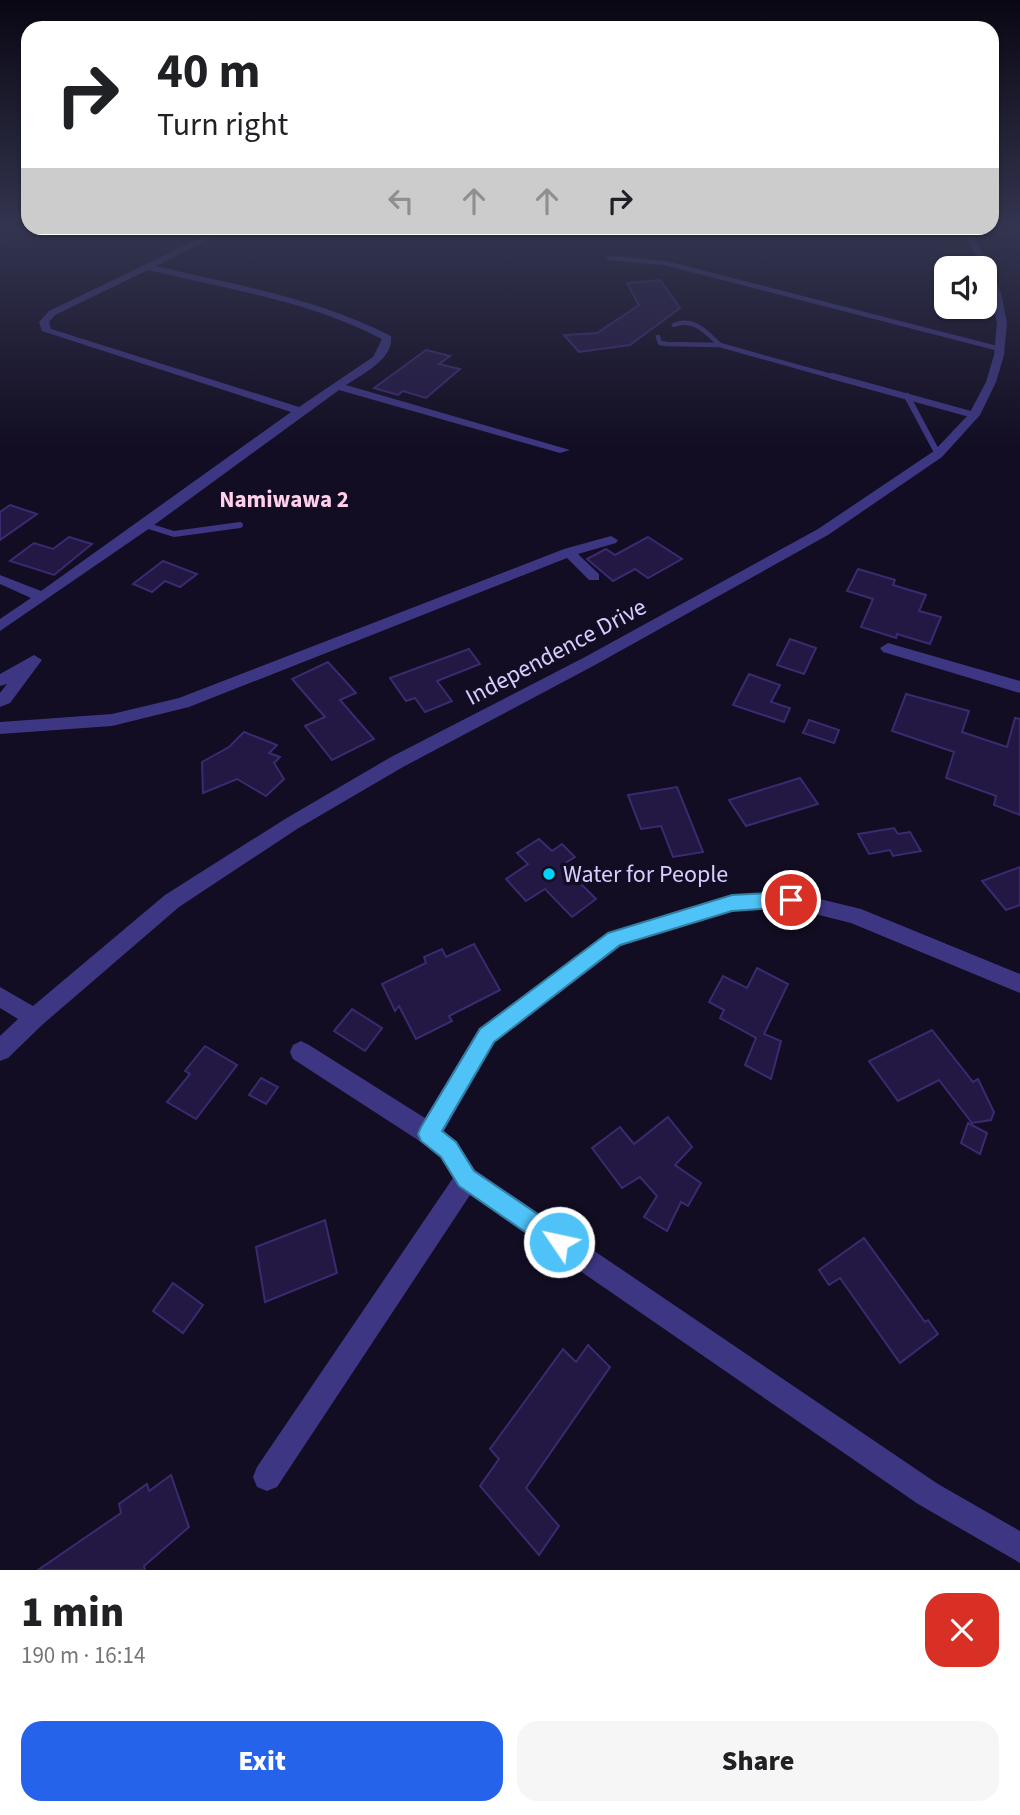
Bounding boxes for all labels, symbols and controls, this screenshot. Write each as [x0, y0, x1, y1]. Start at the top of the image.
text: 40 m [157, 37, 261, 107]
icon: right [42, 49, 133, 140]
text: Turn right [157, 102, 288, 148]
icon: left [382, 182, 420, 220]
icon: ahead [455, 182, 493, 220]
icon: ahead [528, 182, 566, 220]
icon: right [601, 182, 639, 220]
map controls [934, 256, 997, 319]
button: sound [934, 256, 997, 319]
district label: Namiwawa 2 [219, 483, 349, 516]
street label: Independence Drive [459, 589, 653, 715]
place label: Water for People [563, 857, 728, 892]
marker: Water for People [541, 866, 557, 882]
pin [761, 870, 821, 930]
icon: arrive [772, 881, 810, 919]
position arrow [522, 1205, 596, 1279]
text: 1 min [21, 1583, 124, 1643]
button: close [925, 1593, 999, 1667]
text: 190 m · 16:14 [21, 1639, 145, 1672]
button: Exit [21, 1721, 503, 1801]
button: Share [517, 1721, 999, 1801]

